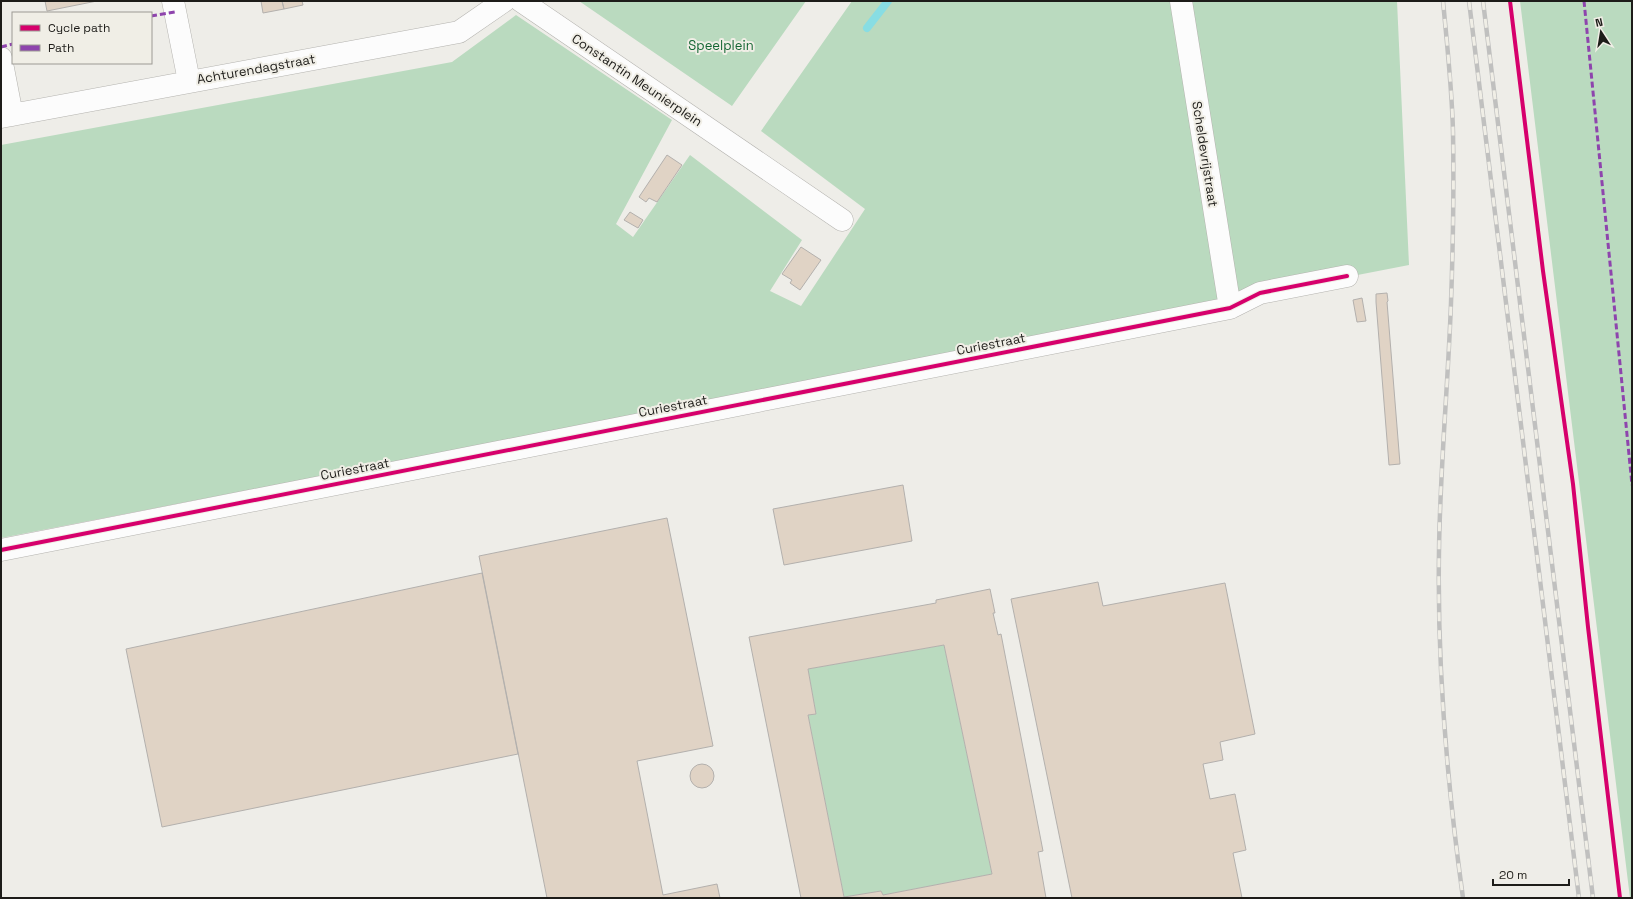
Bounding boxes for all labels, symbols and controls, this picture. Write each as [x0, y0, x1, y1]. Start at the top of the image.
legend [12, 12, 152, 64]
north arrow [1581, 12, 1621, 52]
text: N [1594, 15, 1604, 30]
text: Cycle path [48, 20, 110, 36]
street label: Constantin Meunierplein [568, 30, 706, 130]
park label: Speelplein [688, 37, 754, 54]
text: Path [48, 40, 74, 56]
street label: Achturendagstraat [195, 50, 317, 88]
street label: Scheldevrijstraat [1188, 100, 1222, 208]
street label: Curiestraat [955, 329, 1027, 359]
street label: Curiestraat [637, 391, 709, 421]
street label: Curiestraat [319, 454, 391, 484]
scale bar [1493, 861, 1569, 887]
text: 20 m [1499, 867, 1527, 883]

